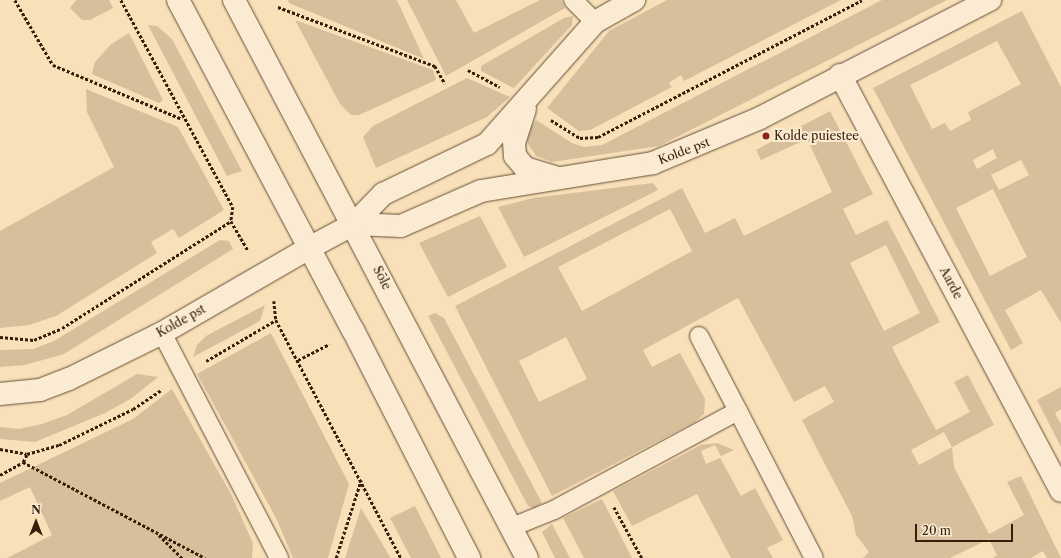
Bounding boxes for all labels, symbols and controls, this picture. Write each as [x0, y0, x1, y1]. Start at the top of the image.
place label: Kolde puiestee [774, 129, 859, 143]
marker: Kolde puiestee [761, 131, 771, 141]
street label: Kolde pst [656, 135, 712, 167]
street label: Sõle [370, 264, 394, 292]
street label: Aarde [937, 265, 965, 301]
street label: Kolde pst [154, 302, 208, 340]
north arrow [16, 502, 56, 542]
text: N [31, 503, 41, 517]
scale bar [917, 516, 1015, 542]
text: 20 m [922, 523, 951, 538]

